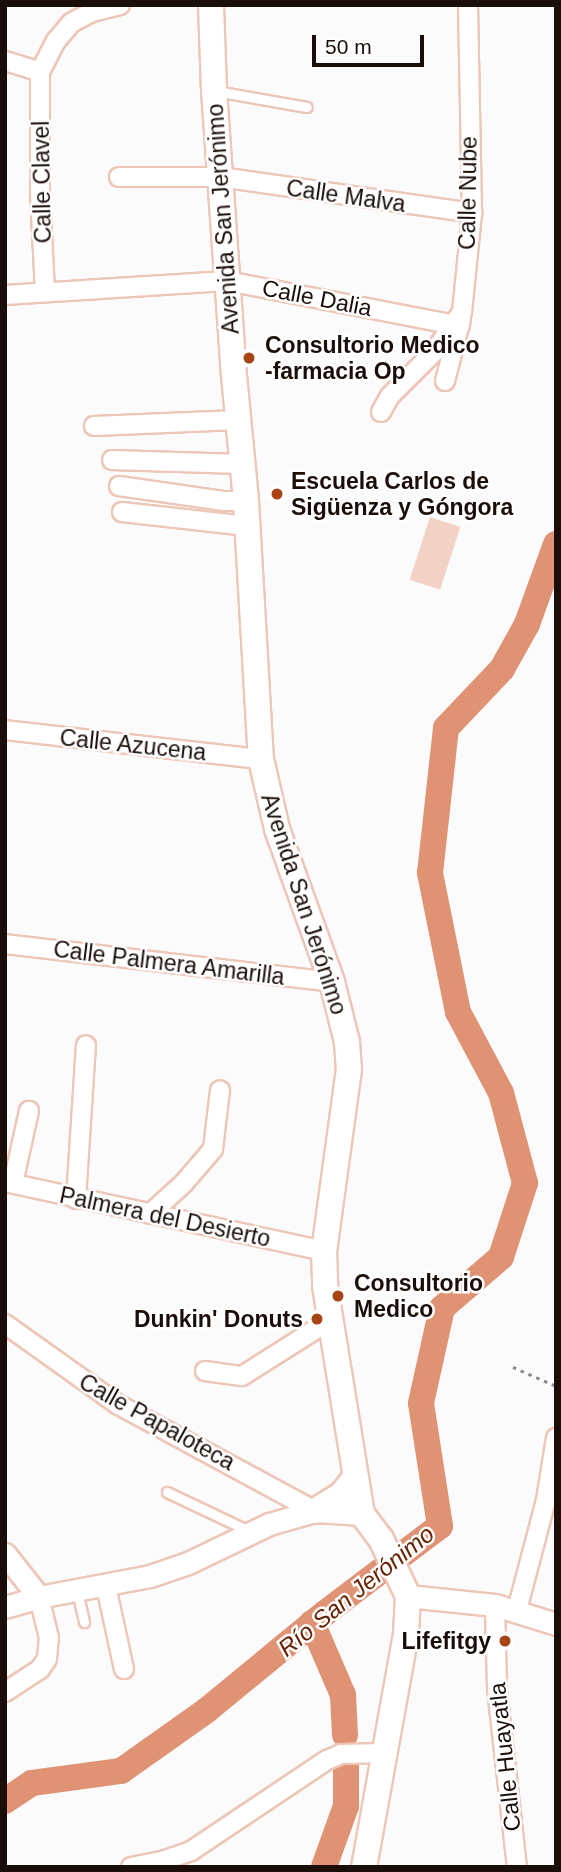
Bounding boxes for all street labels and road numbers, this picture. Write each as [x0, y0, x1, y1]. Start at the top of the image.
street label: Avenida San Jerónimo [201, 103, 245, 335]
street label: Calle Clavel [27, 120, 57, 244]
street label: Calle Nube [453, 136, 483, 250]
street label: Calle Malva [285, 174, 407, 218]
street label: Calle Dalia [260, 274, 374, 322]
street label: Calle Azucena [58, 724, 208, 766]
street label: Avenida San Jerónimo [255, 790, 353, 1018]
street label: Calle Palmera Amarilla [51, 935, 287, 991]
street label: Palmera del Desierto [57, 1181, 273, 1253]
street label: Calle Papaloteca [74, 1368, 240, 1476]
street label: Calle Huayatla [483, 1681, 527, 1833]

